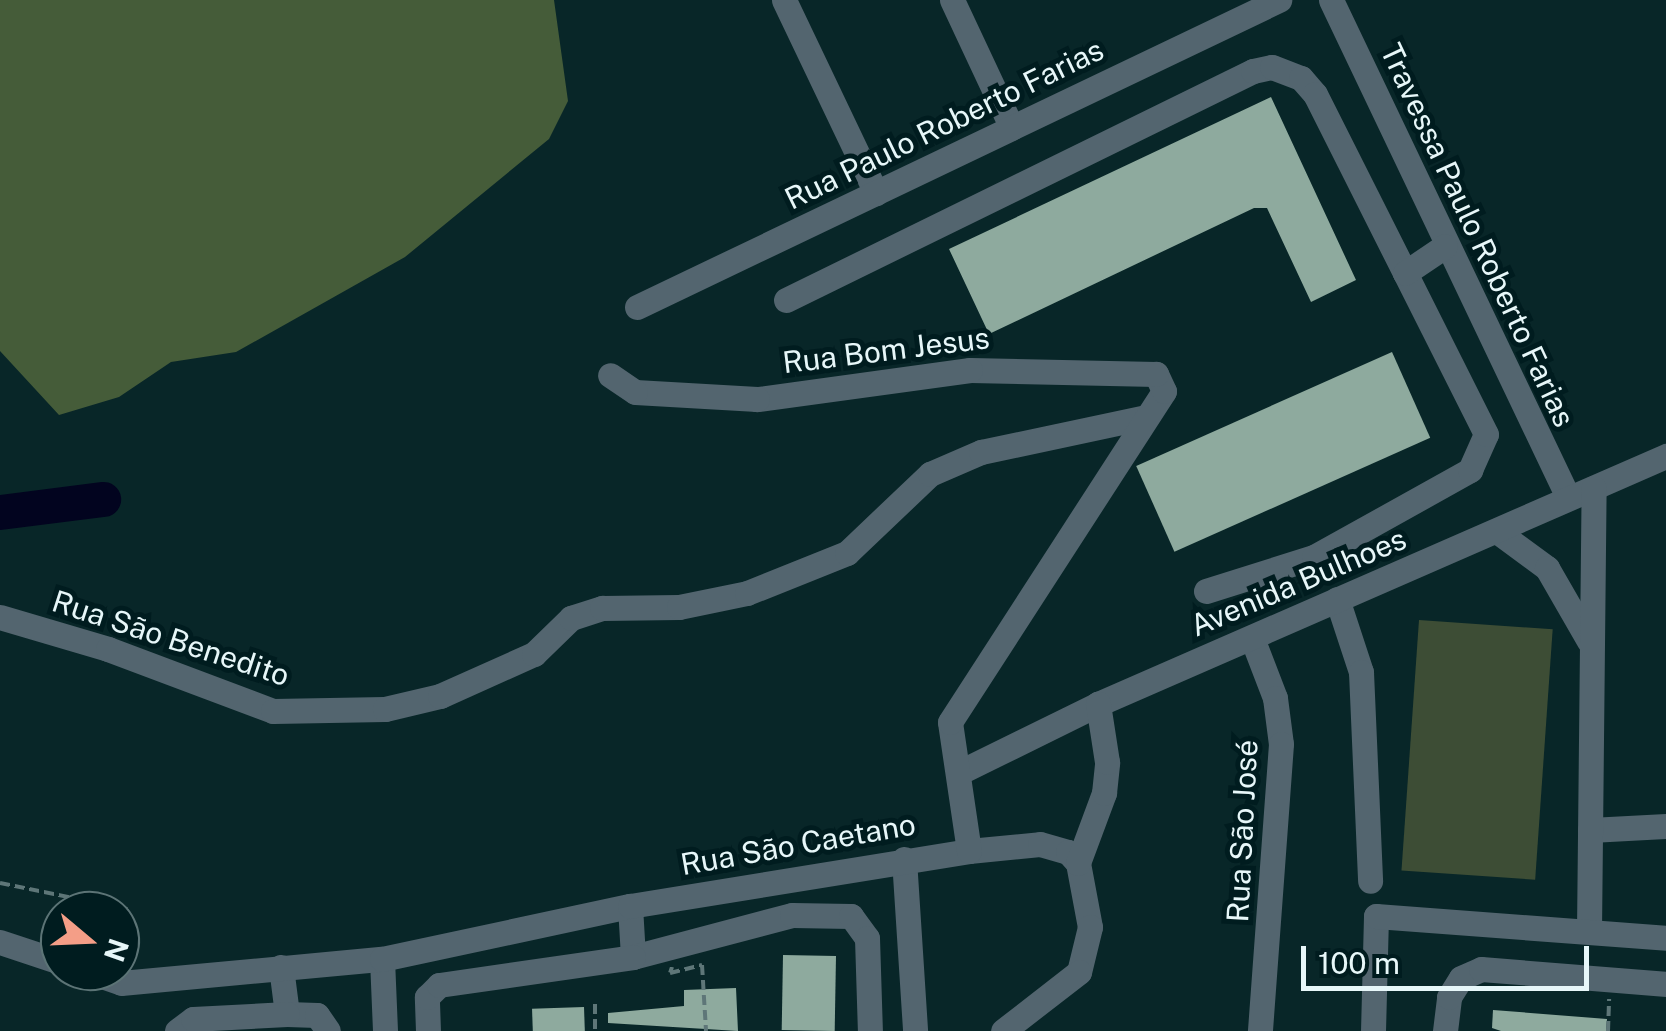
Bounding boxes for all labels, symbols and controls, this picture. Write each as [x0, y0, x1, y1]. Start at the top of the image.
street label: Rua Paulo Roberto Farias [779, 31, 1109, 217]
street label: Travessa Paulo Roberto Farias [1373, 38, 1583, 432]
street label: Rua Bom Jesus [781, 319, 991, 381]
street label: Avenida Bulhoes [1185, 520, 1411, 644]
street label: Rua São Benedito [48, 583, 294, 693]
street label: Rua São José [1219, 739, 1265, 923]
street label: Rua São Caetano [678, 806, 918, 882]
north arrow [40, 891, 140, 991]
scale bar [1306, 926, 1594, 988]
text: N [98, 935, 136, 966]
text: 100 m [1318, 945, 1400, 981]

